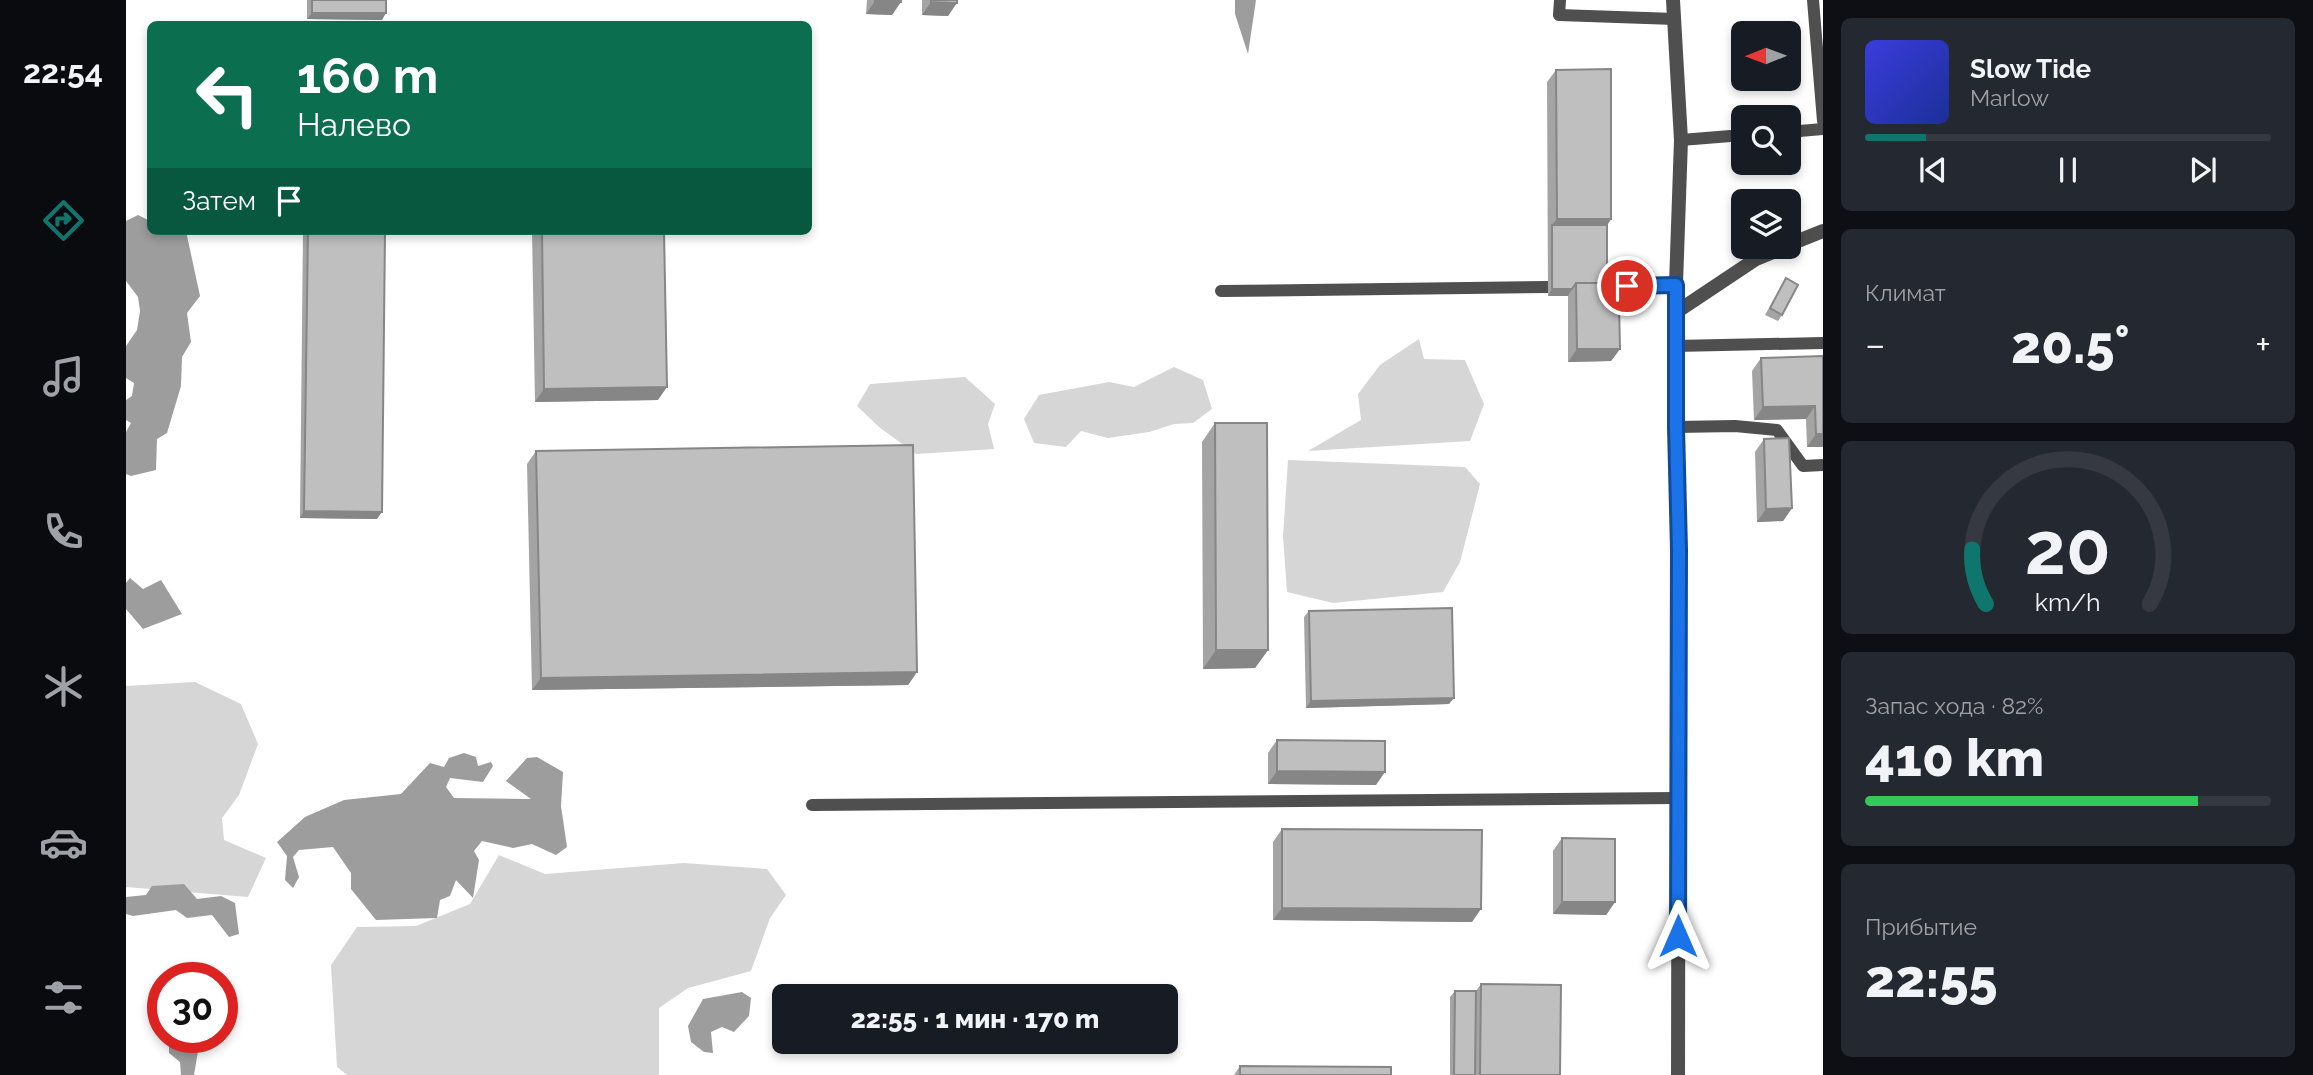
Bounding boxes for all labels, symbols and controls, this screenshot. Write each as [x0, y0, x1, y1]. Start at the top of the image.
north arrow [1731, 21, 1801, 91]
map controls [1731, 21, 1801, 259]
text: 160 m [297, 47, 438, 104]
icon: left [182, 49, 273, 140]
text: 22:54 [23, 53, 103, 90]
text: Slow Tide [1970, 54, 2091, 84]
text: Marlow [1970, 84, 2049, 111]
button: search [1731, 105, 1801, 175]
text: Налево [297, 106, 411, 143]
icon: previous [1914, 151, 1952, 189]
icon: pause [2049, 151, 2087, 189]
icon: next [2184, 151, 2222, 189]
icon: arrive [270, 182, 308, 220]
text: Затем [182, 186, 256, 216]
button: layers [1731, 189, 1801, 259]
icon: directions [39, 196, 88, 245]
pin [1597, 256, 1657, 316]
icon: arrive [1608, 267, 1646, 305]
text: Климат [1865, 279, 1946, 306]
text: 20.5° [2011, 314, 2130, 375]
text: − [1865, 322, 1885, 367]
text: + [2255, 322, 2271, 367]
icon: music [39, 352, 88, 401]
text: 20 [2025, 506, 2111, 591]
icon: phone [39, 507, 88, 556]
text: km/h [2035, 586, 2101, 616]
icon: climate [39, 662, 88, 711]
text: Запас хода · 82% [1865, 692, 2043, 719]
text: 410 km [1865, 727, 2044, 788]
icon: car [39, 818, 88, 867]
position arrow [1641, 899, 1715, 973]
text: Прибытие [1865, 913, 1977, 940]
text: 22:55 [1865, 948, 1998, 1009]
speed limit sign: 30 [147, 962, 238, 1053]
icon: filters [39, 973, 88, 1022]
text: 22:55 · 1 мин · 170 m [851, 1004, 1099, 1034]

